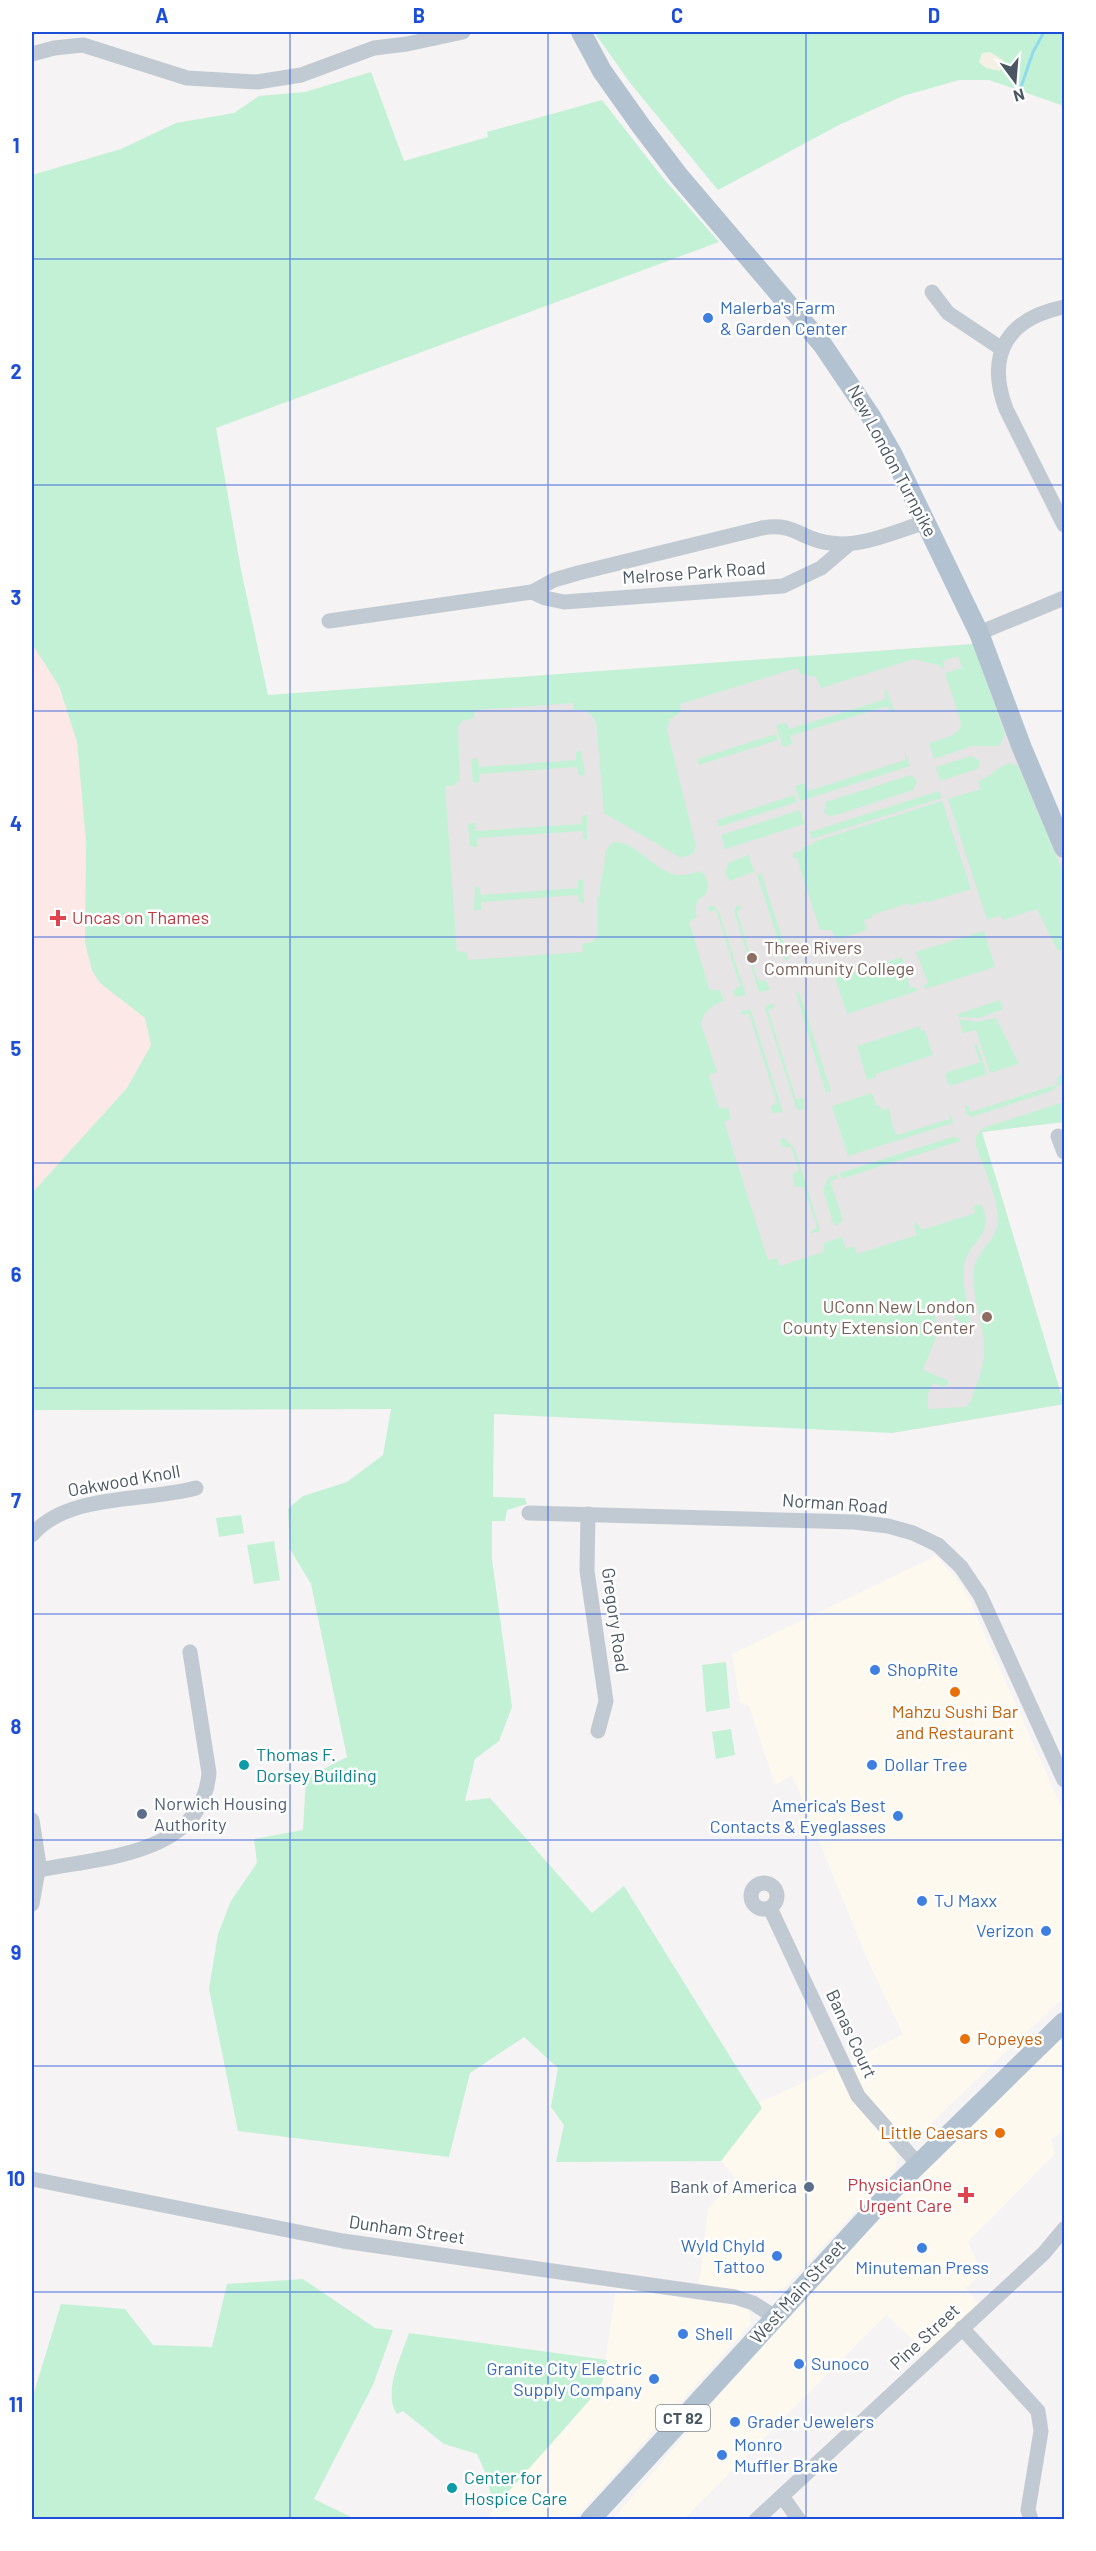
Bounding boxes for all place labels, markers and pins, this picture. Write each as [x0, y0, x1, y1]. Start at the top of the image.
place label: Malerba's Farm & Garden Center [720, 296, 848, 339]
marker: Malerba's Farm & Garden Center [701, 311, 715, 325]
place label: Uncas on Thames [72, 906, 209, 928]
marker: Uncas on Thames [49, 909, 67, 927]
place label: Three Rivers Community College [764, 936, 915, 979]
marker: Three Rivers Community College [745, 951, 759, 965]
place label: UConn New London County Extension Center [782, 1295, 975, 1338]
marker: UConn New London County Extension Center [980, 1310, 994, 1324]
place label: ShopRite [887, 1658, 958, 1680]
marker: ShopRite [868, 1663, 882, 1677]
marker: Mahzu Sushi Bar and Restaurant [948, 1685, 962, 1699]
place label: Mahzu Sushi Bar and Restaurant [892, 1700, 1019, 1743]
place label: Thomas F. Dorsey Building [256, 1743, 377, 1786]
place label: Dollar Tree [884, 1753, 968, 1775]
marker: Thomas F. Dorsey Building [237, 1758, 251, 1772]
marker: Dollar Tree [865, 1758, 879, 1772]
place label: Norwich Housing Authority [154, 1792, 287, 1835]
place label: America's Best Contacts & Eyeglasses [710, 1794, 886, 1837]
marker: Norwich Housing Authority [135, 1807, 149, 1821]
marker: America's Best Contacts & Eyeglasses [891, 1809, 905, 1823]
place label: TJ Maxx [934, 1889, 998, 1911]
marker: TJ Maxx [915, 1894, 929, 1908]
place label: Verizon [976, 1919, 1034, 1941]
marker: Verizon [1039, 1924, 1053, 1938]
place label: Popeyes [977, 2027, 1042, 2049]
marker: Popeyes [958, 2032, 972, 2046]
place label: Little Caesars [880, 2121, 988, 2143]
marker: Little Caesars [993, 2126, 1007, 2140]
place label: PhysicianOne Urgent Care [848, 2173, 952, 2216]
place label: Bank of America [670, 2175, 797, 2197]
marker: Bank of America [802, 2180, 816, 2194]
marker: PhysicianOne Urgent Care [957, 2186, 975, 2204]
place label: Wyld Chyld Tattoo [681, 2234, 765, 2277]
marker: Minuteman Press [915, 2241, 929, 2255]
marker: Wyld Chyld Tattoo [770, 2249, 784, 2263]
place label: Minuteman Press [855, 2256, 989, 2278]
place label: Shell [695, 2322, 733, 2344]
marker: Shell [676, 2327, 690, 2341]
place label: Sunoco [811, 2352, 870, 2374]
place label: Granite City Electric Supply Company [486, 2357, 642, 2400]
marker: Sunoco [792, 2357, 806, 2371]
marker: Granite City Electric Supply Company [647, 2372, 661, 2386]
place label: Grader Jewelers [747, 2410, 874, 2432]
marker: Grader Jewelers [728, 2415, 742, 2429]
place label: Monro Muffler Brake [734, 2433, 838, 2476]
marker: Monro Muffler Brake [715, 2448, 729, 2462]
place label: Center for Hospice Care [464, 2466, 567, 2509]
marker: Center for Hospice Care [445, 2481, 459, 2495]

